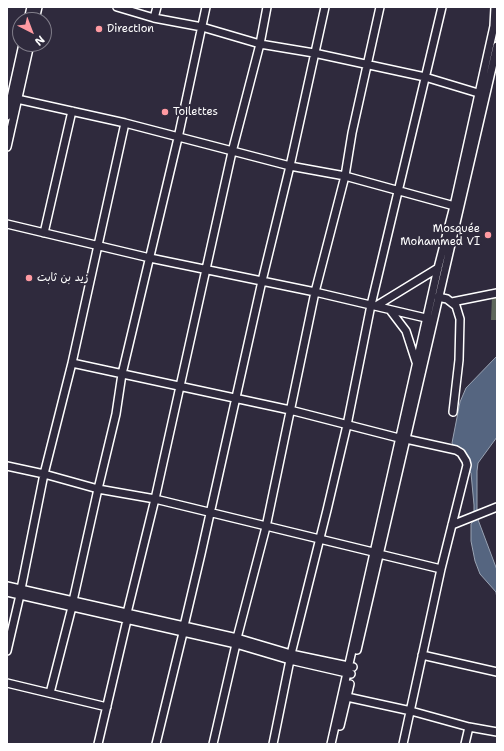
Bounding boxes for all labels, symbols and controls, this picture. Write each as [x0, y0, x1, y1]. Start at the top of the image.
north arrow [12, 12, 52, 52]
place label: Direction [107, 22, 154, 36]
marker: Direction [94, 24, 104, 34]
text: N [31, 32, 48, 49]
place label: Toilettes [173, 105, 218, 119]
marker: Toilettes [160, 107, 170, 117]
place label: Mosquée Mohammed VI [400, 222, 480, 248]
marker: Mosquée Mohammed VI [483, 230, 493, 240]
place label: زيد بن ثابت [37, 271, 88, 285]
marker: زيد بن ثابت [24, 273, 34, 283]

